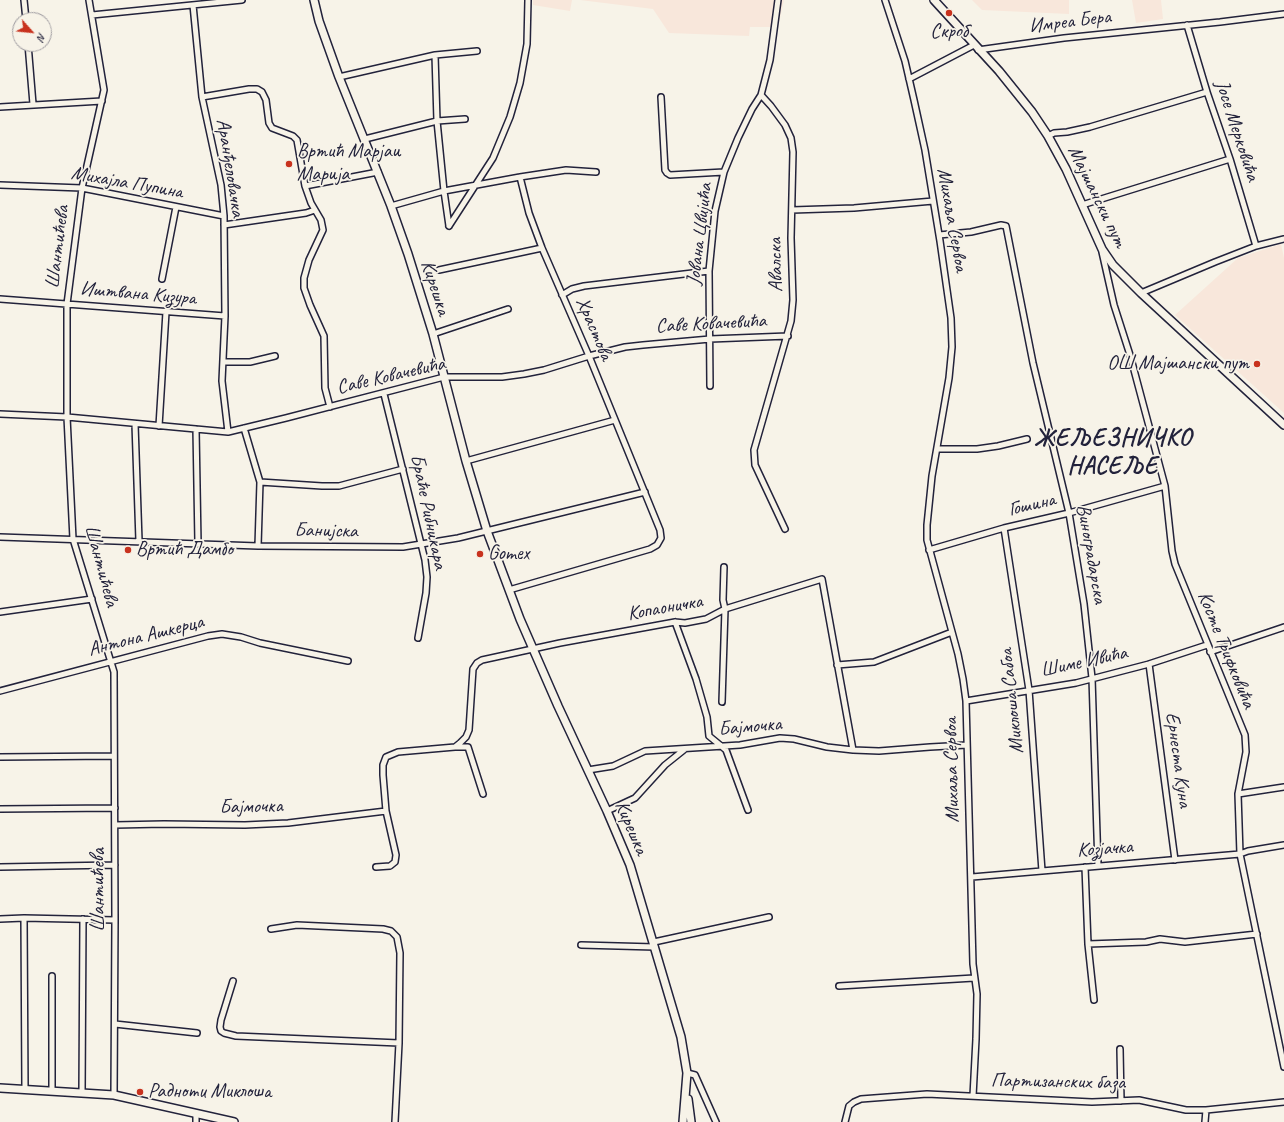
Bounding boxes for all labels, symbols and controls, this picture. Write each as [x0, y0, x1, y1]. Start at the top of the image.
street label: Имреа Бера [1028, 5, 1112, 39]
marker: Скроб [944, 8, 954, 18]
north arrow [12, 12, 52, 52]
place label: Скроб [930, 20, 968, 44]
text: N [34, 31, 50, 43]
street label: Јосе Мерковића [1209, 77, 1265, 185]
street label: Аранђеловачка [210, 117, 250, 219]
place label: Вртић Марјаи Марија [297, 140, 400, 187]
street label: Мајшански пут [1062, 142, 1132, 252]
marker: Вртић Марјаи Марија [284, 159, 294, 169]
street label: Михајла Пупина [69, 161, 185, 205]
street label: Михаља Сервоа [931, 166, 973, 274]
street label: Јована Цвијића [682, 182, 718, 286]
street label: Шантићева [41, 204, 75, 290]
street label: Авалска [764, 238, 788, 292]
street label: Кирешка [415, 257, 455, 319]
street label: Иштвана Кизура [79, 277, 197, 311]
street label: Храстова [570, 294, 618, 364]
street label: Саве Ковачевића [655, 309, 767, 339]
street label: Саве Ковачевића [334, 352, 448, 400]
place label: ОШ Мајшански пут [1107, 352, 1249, 376]
marker: ОШ Мајшански пут [1252, 359, 1262, 369]
district label: ЖЕЉЕЗНИЧКО НАСЕЉЕ [1031, 425, 1195, 481]
street label: Браће Рибникара [404, 452, 452, 572]
street label: Гошина [1006, 488, 1058, 522]
street label: Виноградарска [1070, 502, 1112, 606]
street label: Банијска [294, 518, 358, 544]
street label: Шантићева [79, 523, 123, 609]
place label: Вртић Дамбо [136, 538, 233, 562]
place label: Gomex [488, 542, 529, 566]
marker: Вртић Дамбо [123, 545, 133, 555]
marker: Gomex [475, 549, 485, 559]
street label: Косте Трифковића [1192, 588, 1260, 712]
street label: Копаоничка [626, 590, 704, 626]
street label: Антона Ашкерца [86, 610, 206, 662]
street label: Шиме Ивића [1039, 641, 1129, 683]
street label: Миклоша Сабоа [995, 647, 1029, 755]
street label: Ернеста Куна [1159, 711, 1197, 809]
street label: Бајмочка [718, 712, 782, 742]
street label: Михаља Сервоа [939, 717, 965, 823]
street label: Бајмочка [219, 794, 283, 820]
street label: Кирешка [609, 797, 653, 859]
street label: Козјачка [1076, 835, 1134, 863]
street label: Шантићева [87, 848, 111, 932]
street label: Партизанских база [991, 1069, 1125, 1095]
place label: Радноти Миклоша [148, 1080, 271, 1104]
marker: Радноти Миклоша [135, 1087, 145, 1097]

